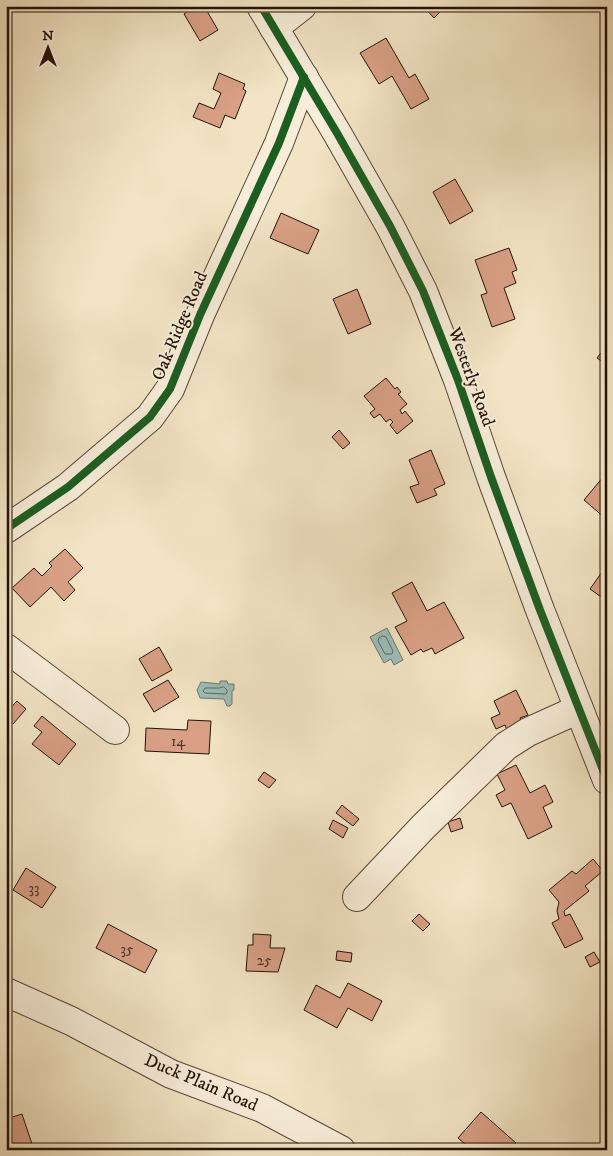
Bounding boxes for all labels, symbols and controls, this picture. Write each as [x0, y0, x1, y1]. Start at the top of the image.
north arrow [22, 22, 72, 72]
text: N [42, 27, 54, 45]
street label: Oak Ridge Road [147, 268, 213, 384]
street label: Westerly Road [443, 324, 499, 430]
house number: 14 [171, 732, 185, 751]
house number: 33 [28, 879, 40, 898]
house number: 35 [120, 940, 134, 959]
house number: 25 [257, 951, 272, 970]
street label: Duck Plain Road [141, 1049, 261, 1117]

